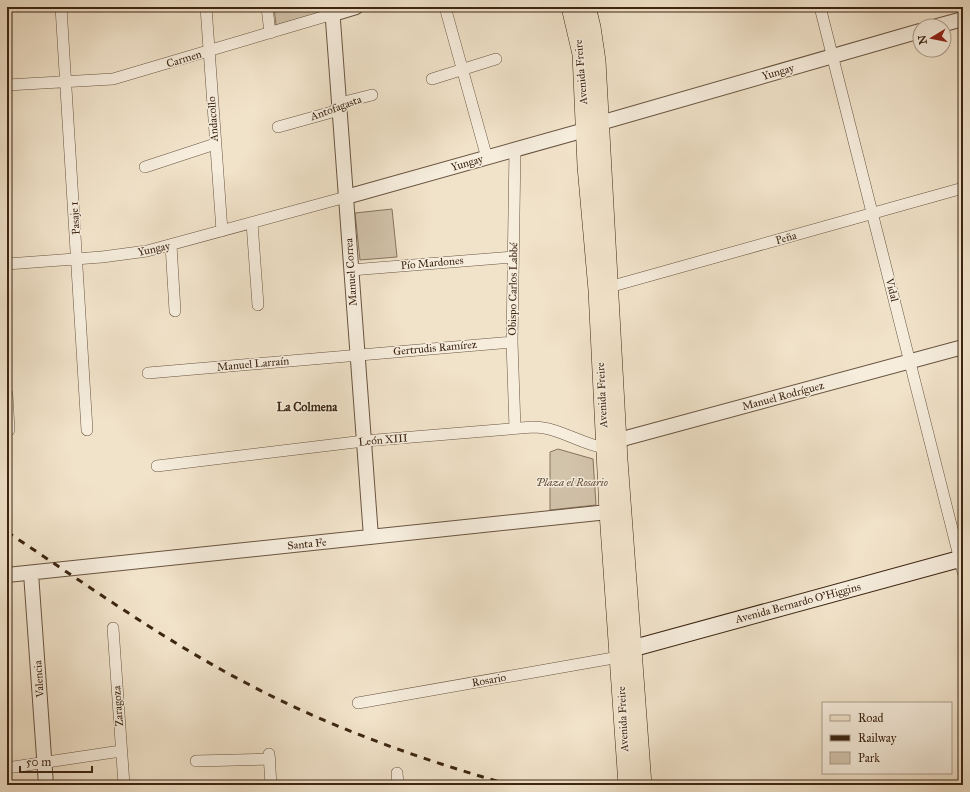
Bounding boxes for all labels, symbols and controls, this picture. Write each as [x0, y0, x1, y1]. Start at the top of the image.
north arrow [912, 18, 952, 58]
text: N [915, 33, 930, 45]
street label: Avenida Freire [572, 38, 590, 106]
street label: Carmen [165, 48, 203, 70]
street label: Yungay [760, 61, 796, 83]
street label: Antofagasta [308, 93, 364, 124]
street label: Andacollo [205, 96, 221, 143]
street label: Yungay [449, 152, 485, 174]
street label: Pasaje 1 [67, 201, 83, 235]
street label: Peña [774, 229, 798, 247]
street label: Manuel Correa [342, 237, 360, 306]
street label: Yungay [137, 239, 172, 259]
street label: Obispo Carlos Labbé [506, 242, 520, 336]
street label: Pío Mardones [400, 254, 464, 272]
street label: Vidal [883, 276, 901, 303]
street label: Gertrudis Ramírez [393, 338, 477, 358]
street label: Manuel Larraín [216, 354, 290, 374]
street label: Avenida Freire [594, 362, 610, 429]
street label: Manuel Rodríguez [741, 379, 825, 413]
district label: La Colmena [277, 400, 338, 414]
street label: León XIII [358, 431, 408, 449]
park label: Plaza el Rosario [536, 476, 608, 489]
street label: Santa Fe [287, 535, 328, 553]
street label: Avenida Bernardo O'Higgins [733, 580, 862, 626]
street label: Valencia [31, 660, 47, 699]
street label: Rosario [471, 671, 508, 689]
street label: Zaragoza [110, 685, 126, 727]
street label: Avenida Freire [615, 686, 631, 753]
legend [822, 702, 952, 774]
text: Road [858, 711, 884, 725]
text: Railway [858, 731, 897, 745]
scale bar [20, 748, 92, 774]
text: Park [858, 751, 880, 765]
text: 50 m [26, 755, 51, 769]

